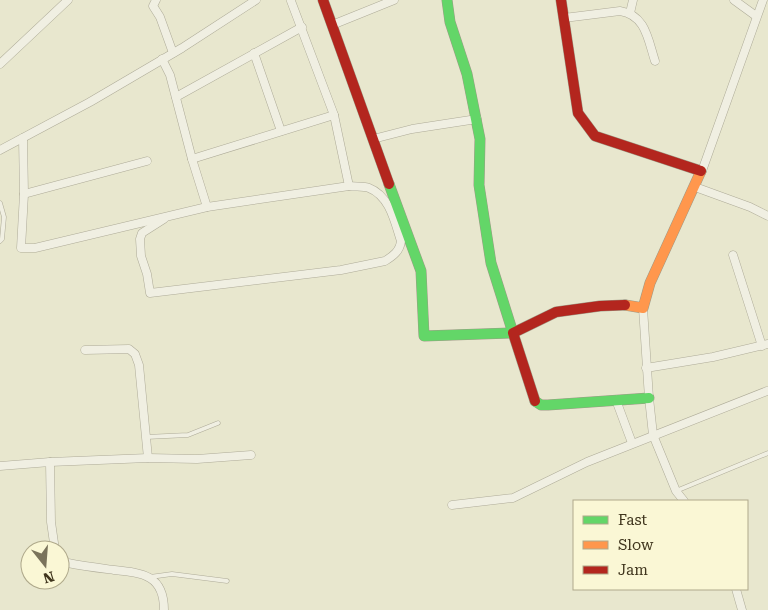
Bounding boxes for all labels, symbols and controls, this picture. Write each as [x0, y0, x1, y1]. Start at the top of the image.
legend [573, 500, 748, 590]
text: Fast [618, 511, 648, 529]
text: Slow [618, 536, 654, 554]
north arrow [20, 540, 70, 590]
text: Jam [618, 561, 648, 579]
text: N [41, 568, 56, 587]

